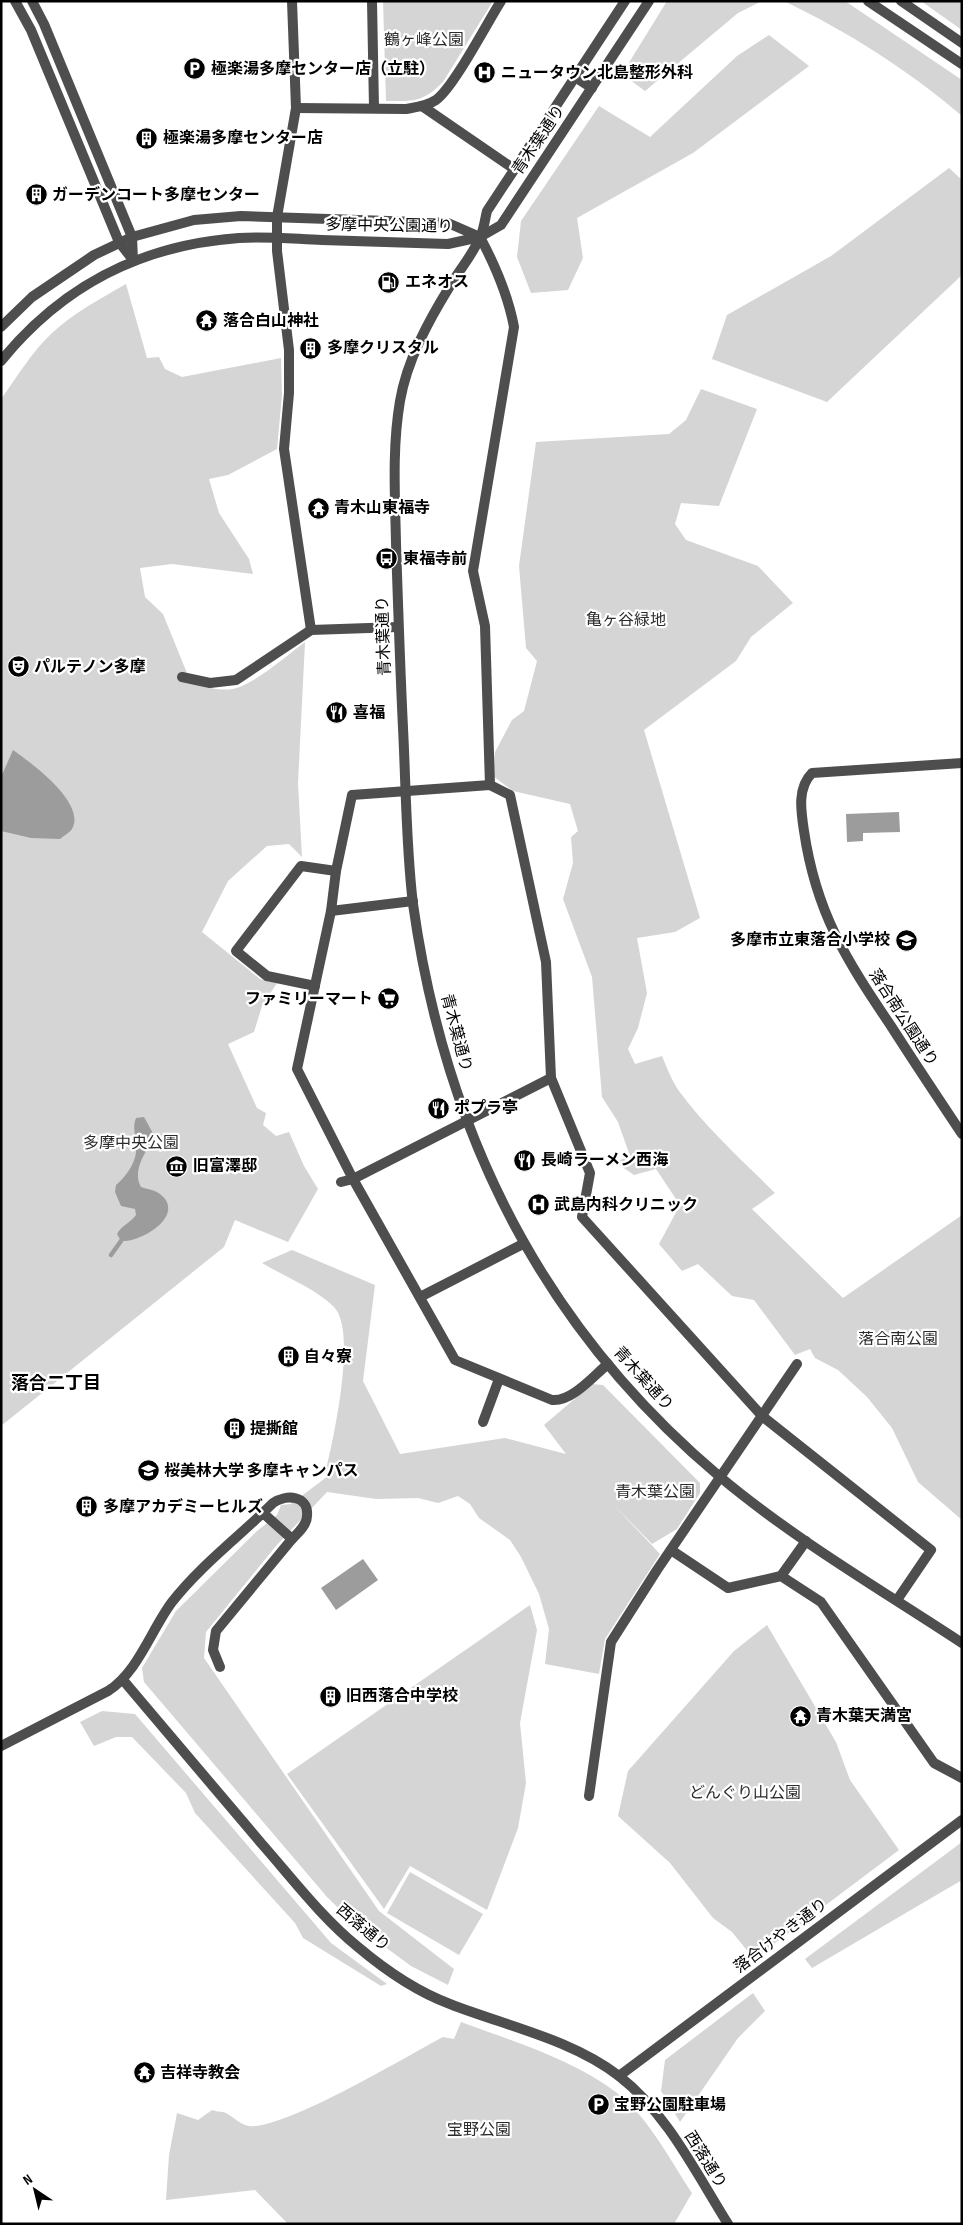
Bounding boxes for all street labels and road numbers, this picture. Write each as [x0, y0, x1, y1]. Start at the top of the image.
street label: 青木葉通り [509, 102, 569, 178]
street label: 多摩中央公園通り [325, 215, 453, 237]
street label: 青木葉通り [373, 596, 395, 676]
street label: 落合南公園通り [865, 966, 941, 1070]
street label: 青木葉通り [436, 992, 476, 1074]
street label: 青木葉通り [609, 1343, 677, 1415]
street label: 落合けやき通り [731, 1895, 831, 1977]
street label: 西落通り [332, 1900, 394, 1956]
street label: 西落通り [680, 2128, 730, 2192]

